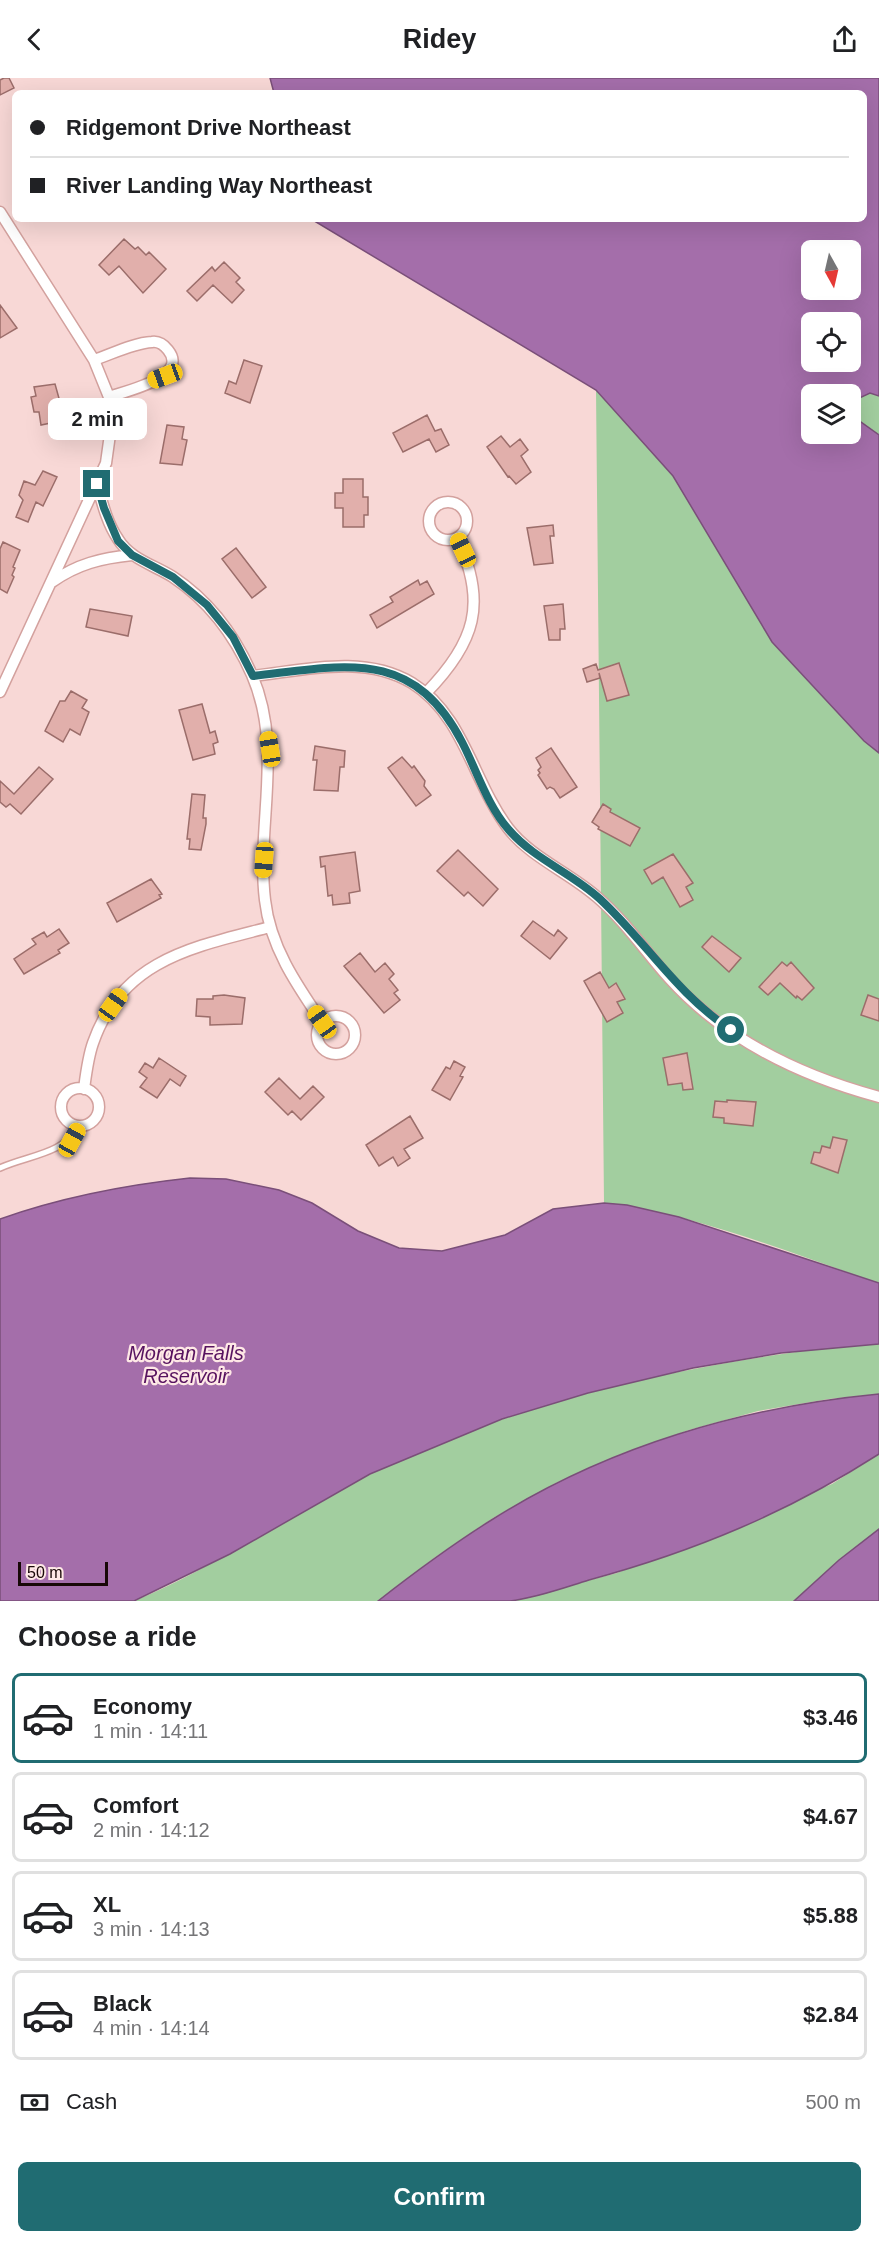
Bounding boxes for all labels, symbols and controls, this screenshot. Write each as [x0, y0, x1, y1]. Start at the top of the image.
icon: back [18, 23, 51, 56]
icon: share [828, 23, 861, 56]
text: Ridey [403, 24, 476, 54]
text: Ridgemont Drive Northeast [66, 115, 351, 140]
text: River Landing Way Northeast [66, 173, 372, 198]
north arrow [801, 240, 861, 300]
map controls [801, 240, 861, 444]
button: locate [801, 312, 861, 372]
car [145, 361, 185, 391]
button: layers [801, 384, 861, 444]
callout: 2 min [48, 397, 146, 439]
text: 2 min [71, 408, 124, 430]
route end [83, 470, 110, 497]
car [447, 530, 479, 570]
car [258, 730, 282, 768]
car [254, 841, 274, 879]
car [95, 985, 131, 1025]
car [304, 1002, 340, 1042]
route start [717, 1016, 744, 1043]
car [55, 1120, 89, 1160]
water label: Morgan Falls Reservoir [128, 1342, 244, 1387]
scale bar [18, 1559, 108, 1586]
text: 50 m [27, 1564, 63, 1581]
text: Choose a ride [18, 1622, 197, 1652]
icon: car [21, 1691, 75, 1745]
text: Economy [93, 1694, 192, 1719]
text: $3.46 [803, 1705, 858, 1730]
text: 1 min · 14:11 [93, 1720, 208, 1742]
icon: car [21, 1790, 75, 1844]
text: Comfort [93, 1793, 179, 1818]
text: $4.67 [803, 1804, 858, 1829]
text: 2 min · 14:12 [93, 1819, 210, 1841]
icon: car [21, 1889, 75, 1943]
text: XL [93, 1892, 121, 1917]
text: $5.88 [803, 1903, 858, 1928]
text: 3 min · 14:13 [93, 1918, 210, 1940]
icon: car [21, 1988, 75, 2042]
text: Black [93, 1991, 152, 2016]
text: $2.84 [803, 2002, 858, 2027]
text: 4 min · 14:14 [93, 2017, 210, 2039]
icon: cash [18, 2086, 51, 2119]
text: Cash [66, 2089, 117, 2114]
text: 500 m [805, 2091, 861, 2113]
button: Confirm [18, 2162, 861, 2231]

